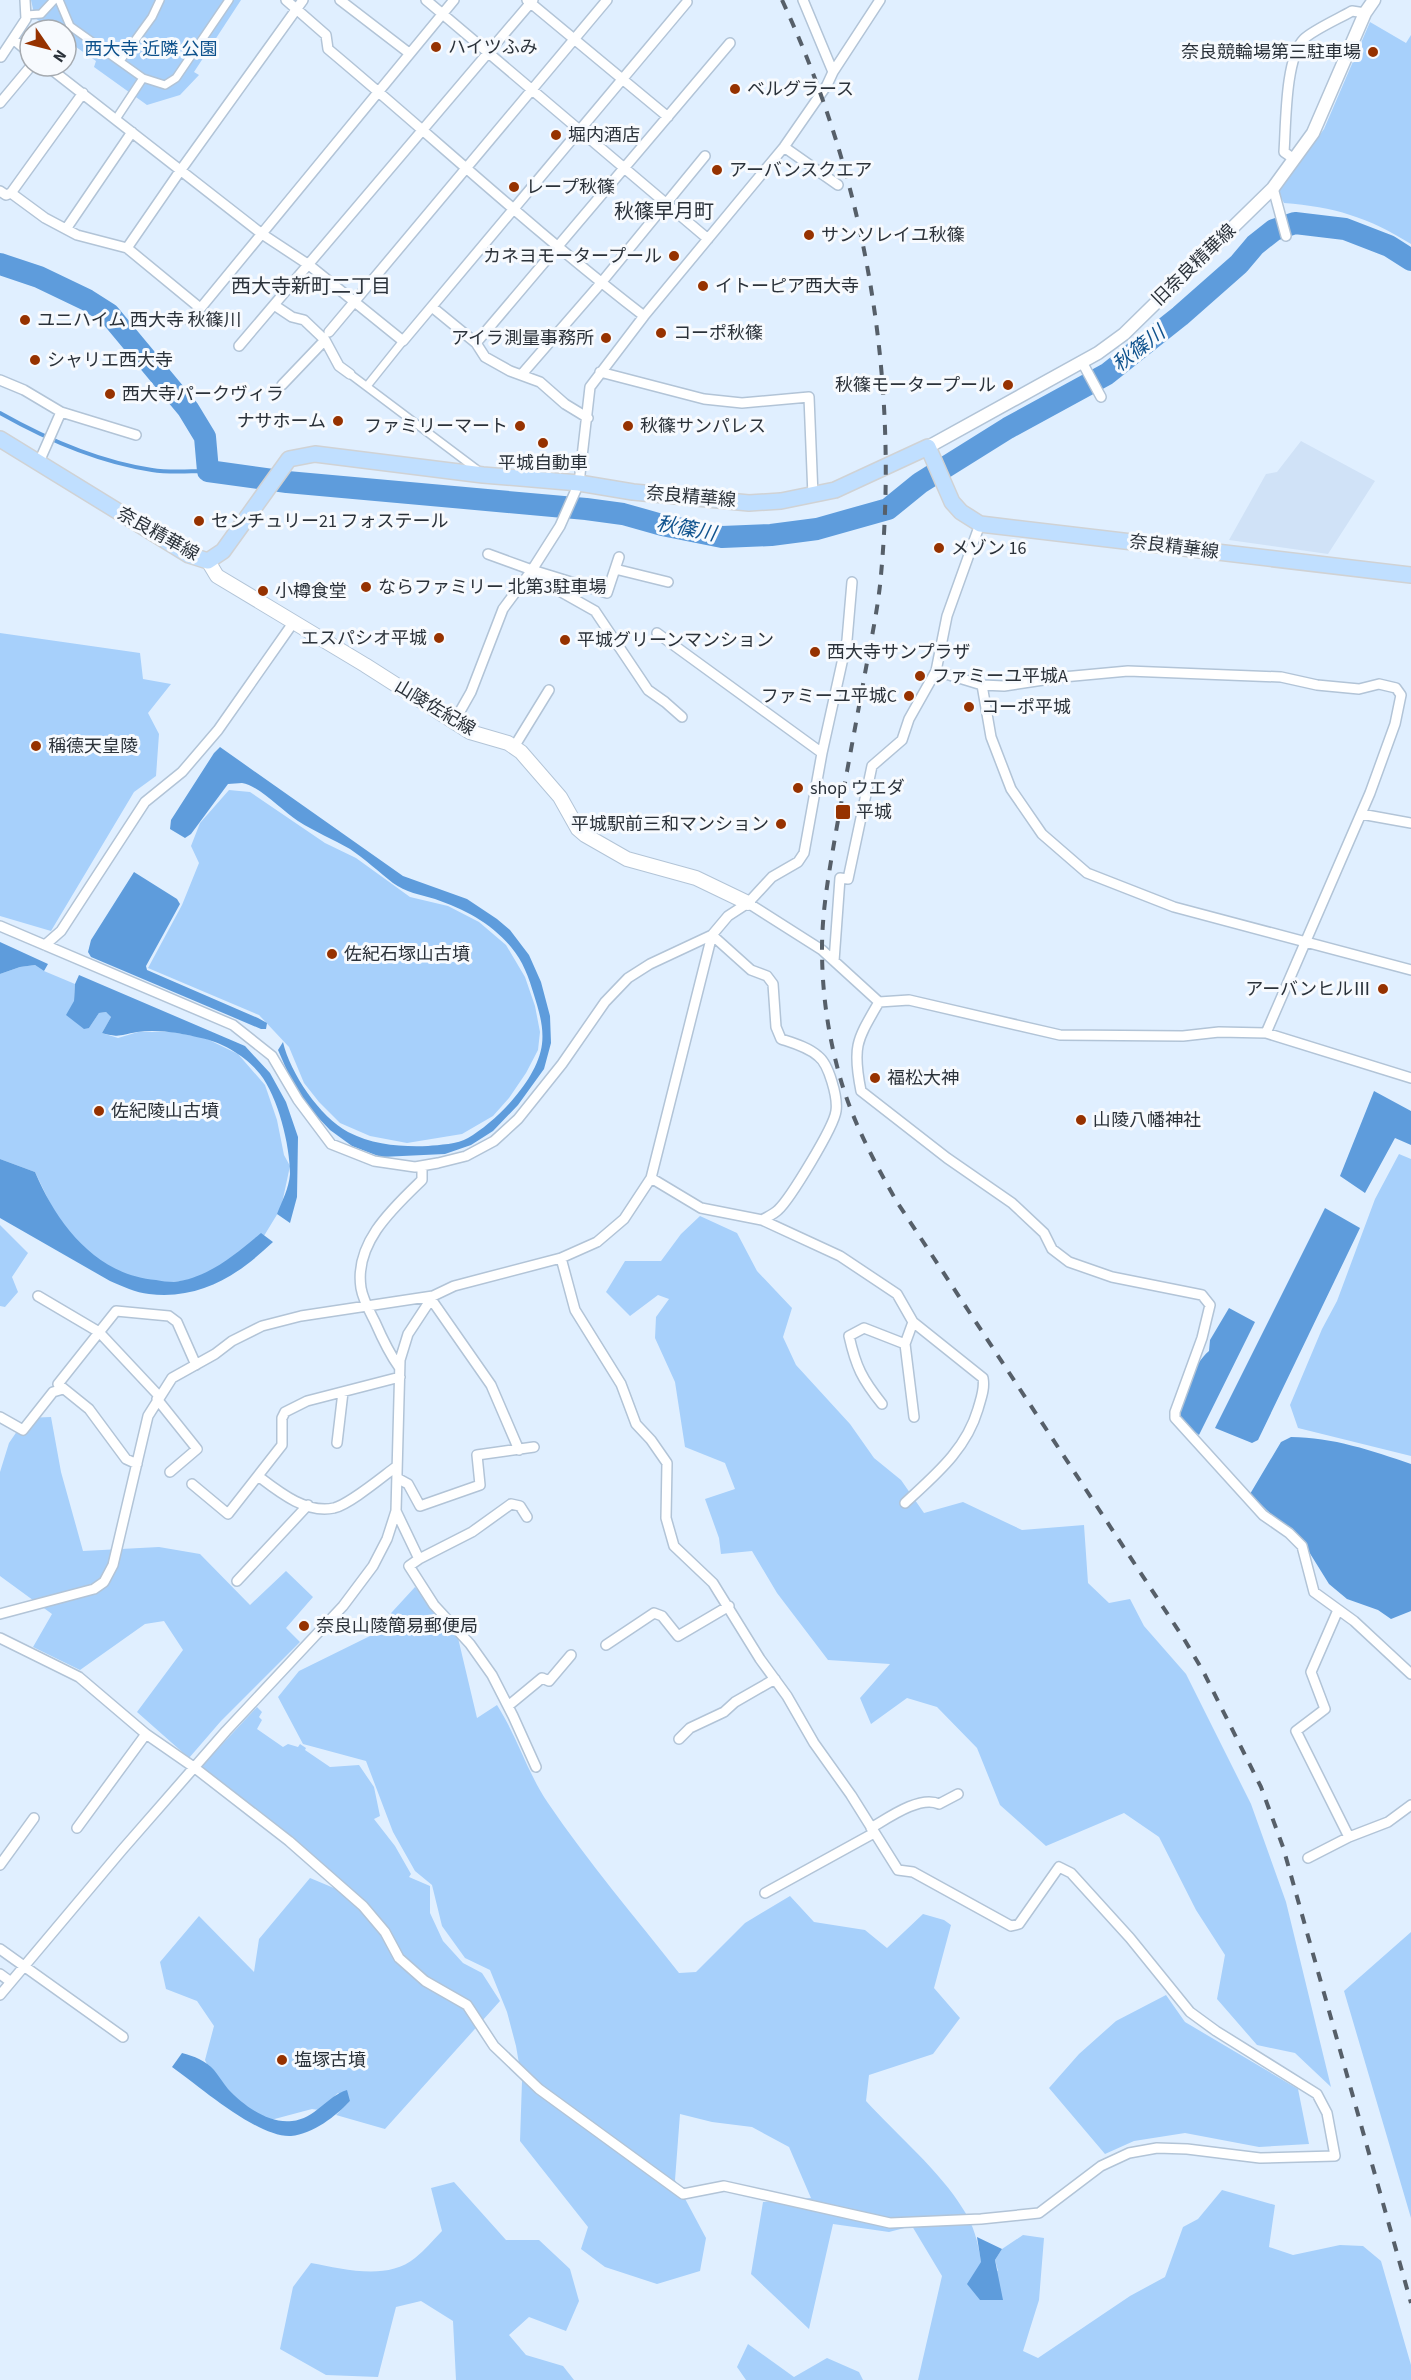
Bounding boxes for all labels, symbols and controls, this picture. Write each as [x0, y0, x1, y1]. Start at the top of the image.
north arrow [18, 18, 78, 78]
place label: ハイツふみ [448, 35, 538, 60]
park label: 西大寺 近隣 公園 [84, 37, 218, 62]
marker: ハイツふみ [429, 40, 443, 54]
place label: 奈良競輪場第三駐車場 [1181, 40, 1361, 65]
text: N [47, 45, 72, 67]
marker: 奈良競輪場第三駐車場 [1366, 45, 1380, 59]
place label: ベルグラース [747, 77, 854, 102]
marker: ベルグラース [728, 82, 742, 96]
place label: 堀内酒店 [568, 123, 640, 148]
marker: 堀内酒店 [549, 128, 563, 142]
place label: アーバンスクエア [729, 158, 872, 183]
marker: アーバンスクエア [710, 163, 724, 177]
place label: レープ秋篠 [526, 175, 615, 200]
marker: レープ秋篠 [507, 180, 521, 194]
district label: 秋篠早月町 [614, 198, 714, 226]
street label: 旧奈良精華線 [1146, 218, 1242, 312]
place label: サンソレイユ秋篠 [821, 223, 965, 248]
marker: サンソレイユ秋篠 [802, 228, 816, 242]
place label: カネヨモータープール [483, 244, 662, 269]
marker: カネヨモータープール [667, 249, 681, 263]
district label: 西大寺新町二丁目 [231, 273, 391, 301]
place label: イトーピア西大寺 [715, 274, 859, 299]
marker: イトーピア西大寺 [696, 279, 710, 293]
place label: ユニハイム 西大寺 秋篠川 [37, 308, 241, 333]
marker: ユニハイム 西大寺 秋篠川 [18, 313, 32, 327]
water label: 秋篠川 [1107, 318, 1173, 379]
place label: コーポ秋篠 [673, 321, 763, 346]
place label: アイラ測量事務所 [451, 326, 594, 351]
marker: コーポ秋篠 [654, 326, 668, 340]
marker: アイラ測量事務所 [599, 331, 613, 345]
place label: シャリエ西大寺 [47, 348, 173, 373]
marker: シャリエ西大寺 [28, 353, 42, 367]
place label: 秋篠モータープール [835, 373, 996, 398]
marker: 秋篠モータープール [1001, 378, 1015, 392]
place label: 西大寺パークヴィラ [122, 382, 284, 407]
marker: 西大寺パークヴィラ [103, 387, 117, 401]
place label: ナサホーム [237, 409, 326, 434]
marker: ナサホーム [331, 414, 345, 428]
place label: ファミリーマート [364, 414, 508, 439]
place label: 秋篠サンパレス [640, 414, 766, 439]
marker: ファミリーマート [513, 419, 527, 433]
marker: 秋篠サンパレス [621, 419, 635, 433]
marker: 平城自動車 [536, 436, 550, 450]
place label: 平城自動車 [498, 451, 588, 476]
street label: 奈良精華線 [645, 481, 737, 513]
street label: 奈良精華線 [113, 501, 203, 567]
place label: センチュリー21 フォステール [211, 509, 449, 534]
water label: 秋篠川 [654, 510, 720, 549]
marker: センチュリー21 フォステール [192, 514, 206, 528]
street label: 奈良精華線 [1128, 529, 1220, 565]
place label: メゾン 16 [951, 536, 1027, 561]
marker: メゾン 16 [932, 541, 946, 555]
place label: ならファミリー 北第3駐車場 [378, 575, 607, 600]
place label: 小樽食堂 [275, 579, 347, 604]
marker: ならファミリー 北第3駐車場 [359, 580, 373, 594]
marker: 小樽食堂 [256, 584, 270, 598]
place label: エスパシオ平城 [301, 626, 427, 651]
place label: 平城グリーンマンション [577, 628, 774, 653]
marker: エスパシオ平城 [432, 631, 446, 645]
marker: 平城グリーンマンション [558, 633, 572, 647]
place label: 西大寺サンプラザ [827, 640, 970, 665]
marker: 西大寺サンプラザ [808, 645, 822, 659]
place label: ファミーユ平城A [932, 664, 1068, 689]
marker: ファミーユ平城A [913, 669, 927, 683]
street label: 山陵佐紀線 [390, 674, 480, 742]
place label: ファミーユ平城C [761, 684, 897, 709]
marker: ファミーユ平城C [902, 689, 916, 703]
place label: コーポ平城 [981, 695, 1071, 720]
marker: コーポ平城 [962, 700, 976, 714]
place label: 稱德天皇陵 [48, 734, 138, 759]
marker: 稱德天皇陵 [29, 739, 43, 753]
place label: shop ウエダ [810, 776, 905, 801]
marker: shop ウエダ [791, 781, 805, 795]
place label: 平城 [856, 800, 892, 825]
marker: 平城 [834, 803, 852, 821]
place label: 平城駅前三和マンション [571, 812, 769, 837]
marker: 平城駅前三和マンション [774, 817, 788, 831]
place label: 佐紀石塚山古墳 [344, 942, 470, 967]
marker: 佐紀石塚山古墳 [325, 947, 339, 961]
place label: アーバンヒルⅢ [1245, 977, 1371, 1002]
marker: アーバンヒルⅢ [1376, 982, 1390, 996]
place label: 福松大神 [887, 1066, 959, 1091]
marker: 福松大神 [868, 1071, 882, 1085]
place label: 佐紀陵山古墳 [111, 1099, 219, 1124]
marker: 佐紀陵山古墳 [92, 1104, 106, 1118]
place label: 山陵八幡神社 [1093, 1108, 1201, 1133]
marker: 山陵八幡神社 [1074, 1113, 1088, 1127]
place label: 奈良山陵簡易郵便局 [316, 1614, 478, 1639]
marker: 奈良山陵簡易郵便局 [297, 1619, 311, 1633]
place label: 塩塚古墳 [294, 2048, 366, 2073]
marker: 塩塚古墳 [275, 2053, 289, 2067]

